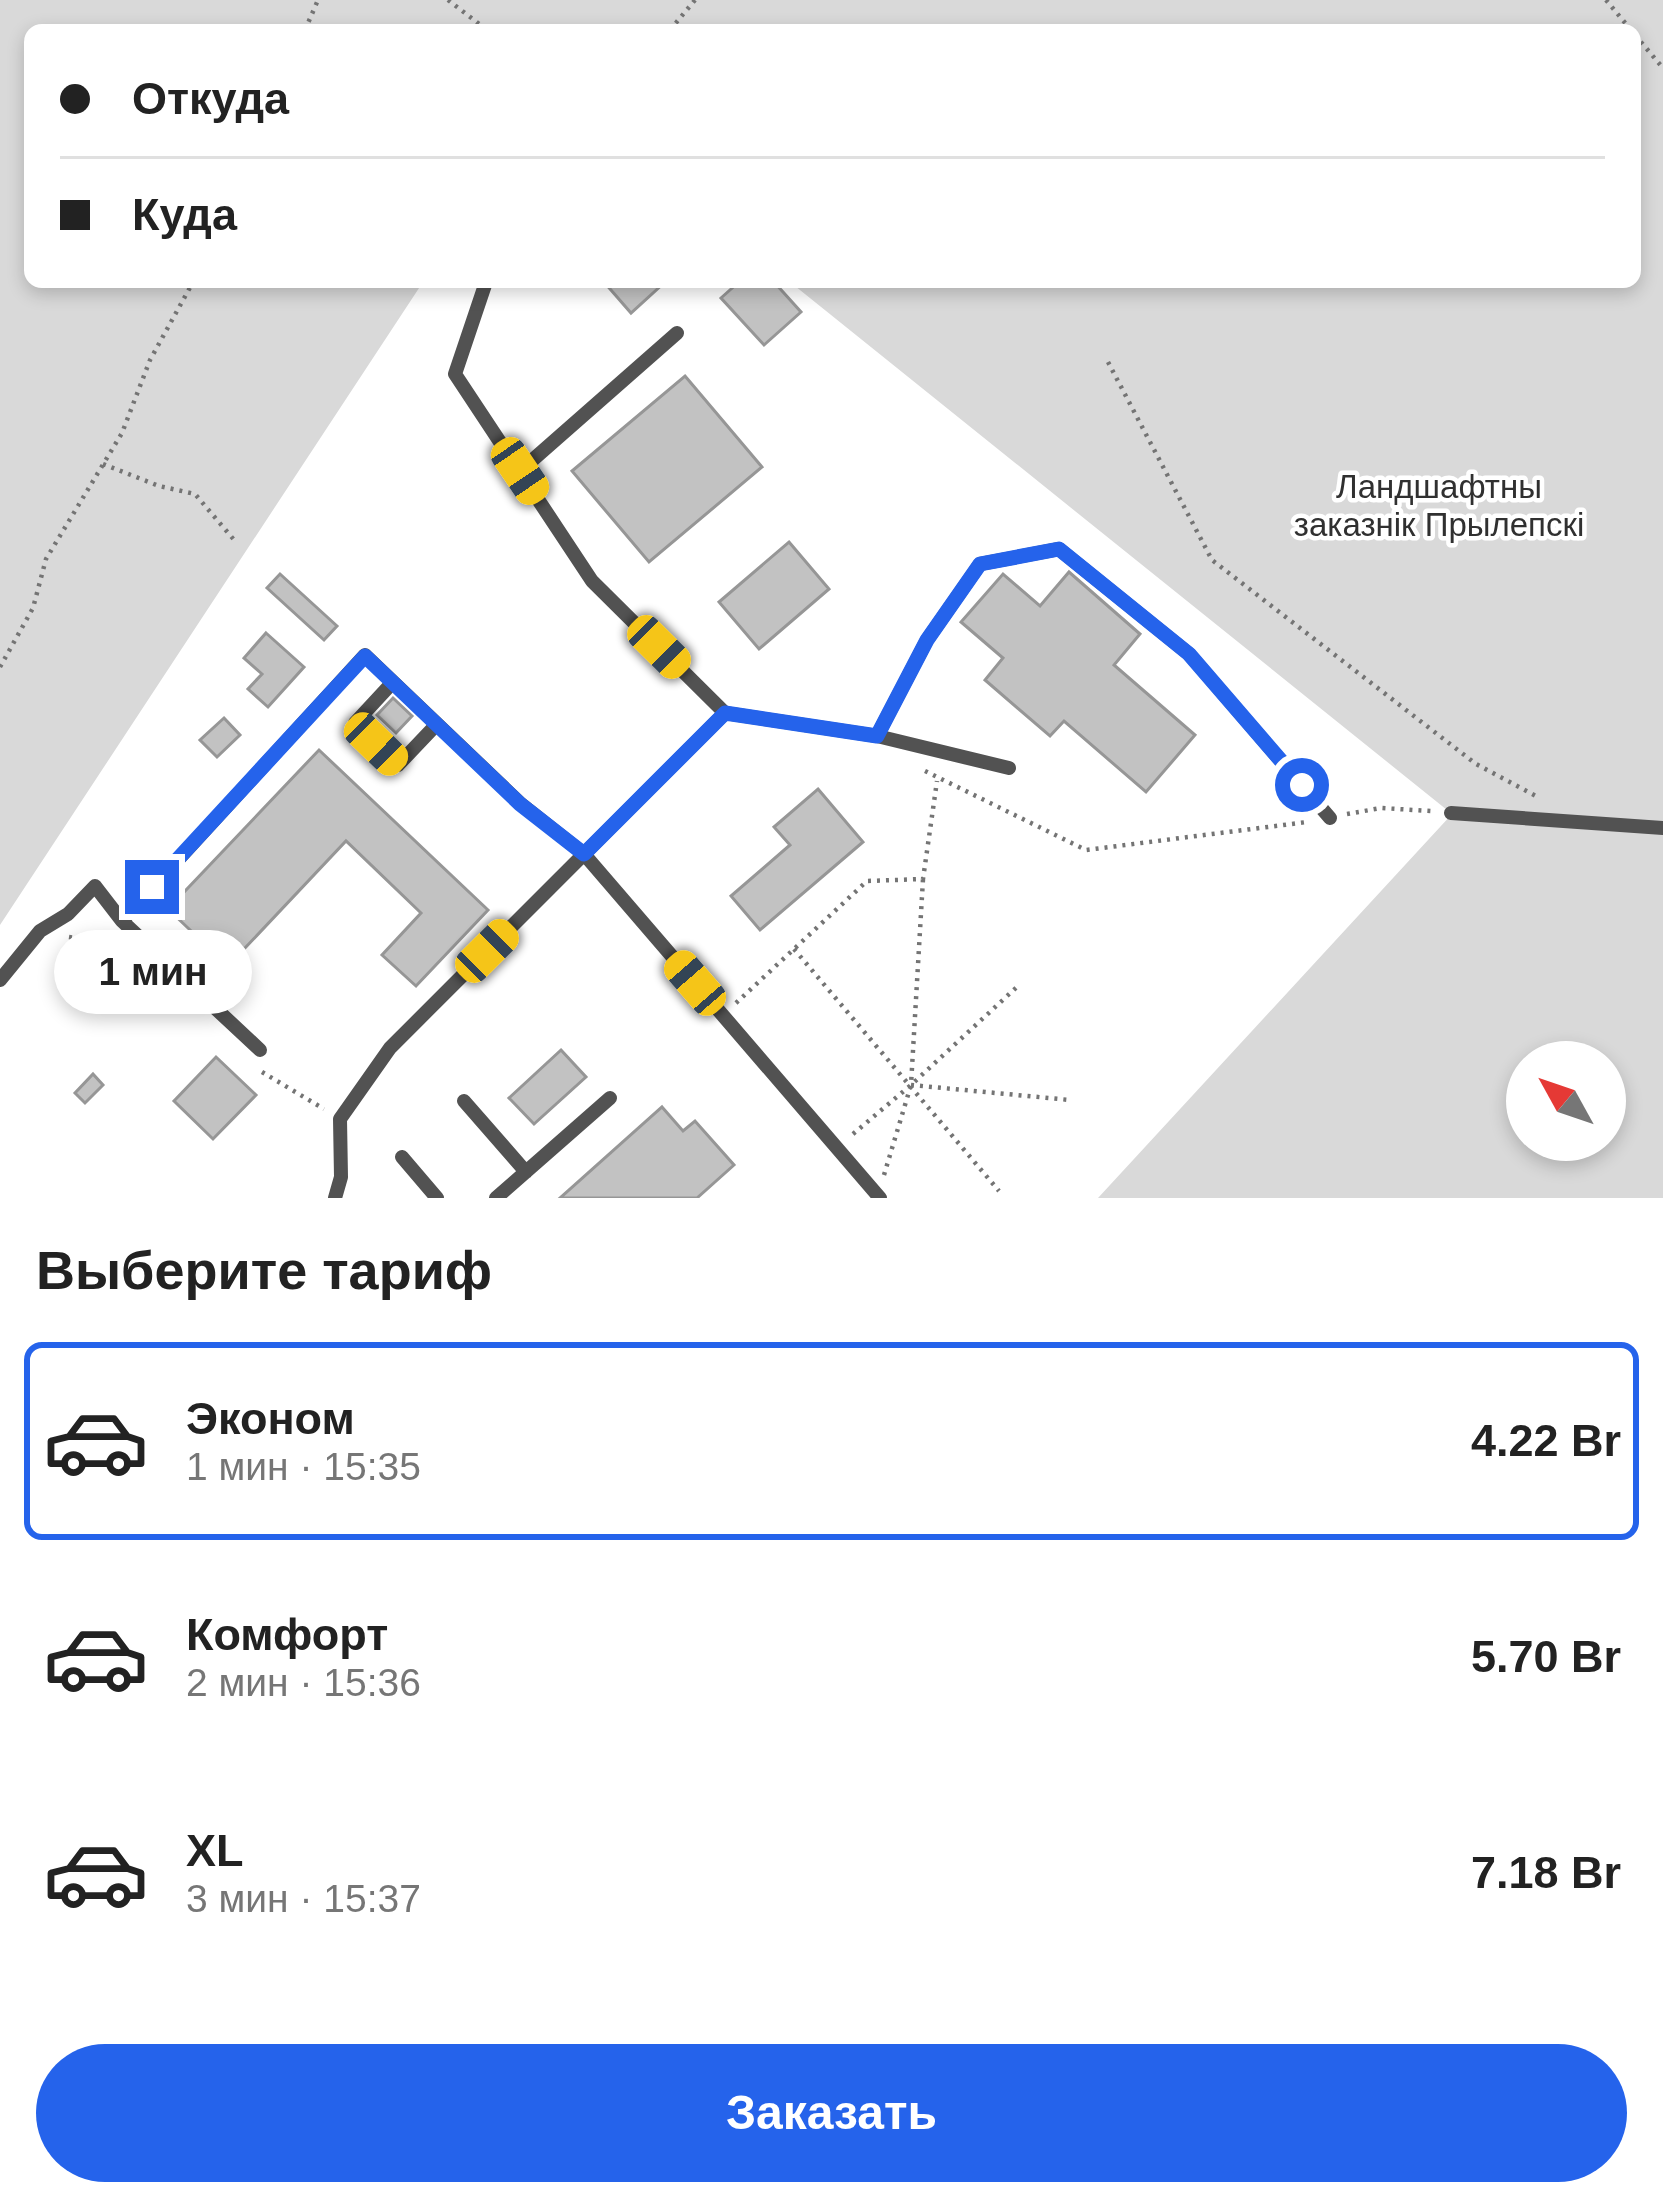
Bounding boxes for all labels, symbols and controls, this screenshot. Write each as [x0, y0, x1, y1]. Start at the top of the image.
text: Откуда [132, 73, 289, 124]
text: Куда [132, 189, 237, 240]
car [485, 431, 555, 511]
park label: Ландшафтны заказнік Прылепскі [1294, 468, 1584, 543]
car [621, 609, 697, 685]
car [338, 706, 414, 782]
route start [1275, 758, 1329, 812]
route end [125, 860, 179, 914]
car [449, 913, 525, 989]
callout: 1 мин [53, 929, 251, 1013]
car [658, 944, 732, 1022]
text: 1 мин [99, 950, 207, 993]
north arrow [1506, 1041, 1626, 1161]
map controls [1506, 1041, 1626, 1161]
text: Выберите тариф [36, 1240, 492, 1300]
icon: car [42, 1387, 150, 1495]
text: Эконом [186, 1393, 355, 1444]
text: 4.22 Br [1471, 1415, 1621, 1466]
text: 1 мин · 15:35 [186, 1445, 421, 1488]
icon: car [42, 1603, 150, 1711]
text: Комфорт [186, 1609, 388, 1660]
text: 5.70 Br [1471, 1631, 1621, 1682]
text: 2 мин · 15:36 [186, 1661, 421, 1704]
icon: car [42, 1819, 150, 1927]
text: XL [186, 1825, 244, 1876]
text: 7.18 Br [1471, 1847, 1621, 1898]
text: 3 мин · 15:37 [186, 1877, 421, 1920]
button: Заказать [36, 2044, 1627, 2182]

